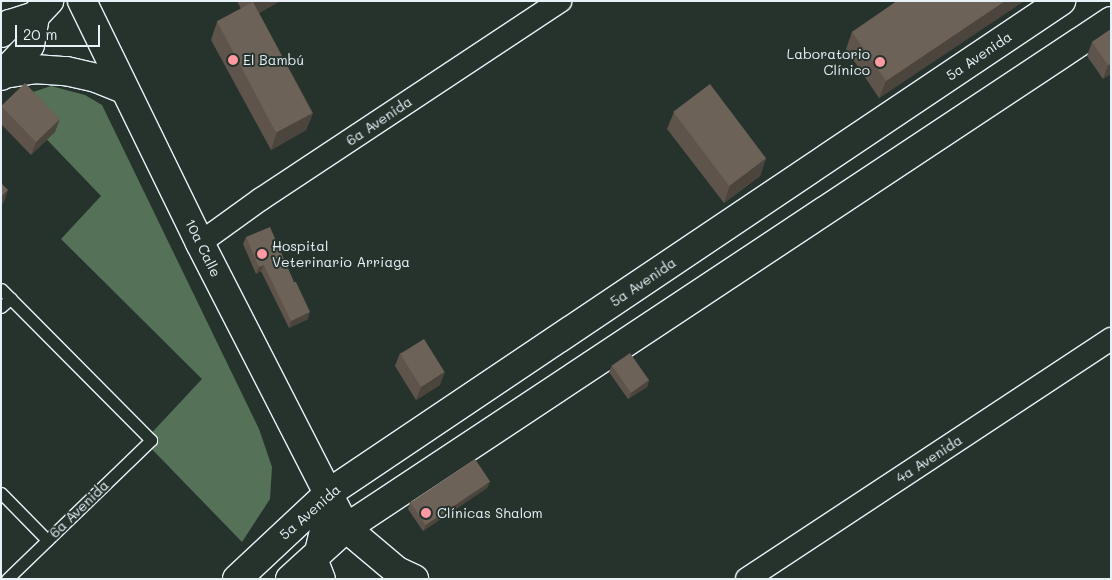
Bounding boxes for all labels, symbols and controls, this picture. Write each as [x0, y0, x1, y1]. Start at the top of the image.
scale bar [18, 15, 102, 47]
text: 20 m [23, 24, 57, 44]
street label: 5a Avenida [943, 28, 1015, 84]
place label: Laboratorio Clínico [787, 46, 870, 78]
place label: El Bambú [243, 52, 304, 68]
marker: El Bambú [227, 54, 239, 66]
marker: Laboratorio Clínico [874, 56, 886, 68]
street label: 6a Avenida [343, 93, 415, 149]
street label: 10a Calle [182, 216, 224, 280]
place label: Hospital Veterinario Arriaga [272, 238, 410, 270]
marker: Hospital Veterinario Arriaga [256, 248, 268, 260]
street label: 5a Avenida [607, 254, 679, 310]
street label: 4a Avenida [893, 431, 965, 487]
street label: 6a Avenida [46, 477, 112, 541]
street label: 5a Avenida [276, 481, 344, 543]
place label: Clínicas Shalom [437, 505, 543, 521]
marker: Clínicas Shalom [419, 506, 433, 520]

